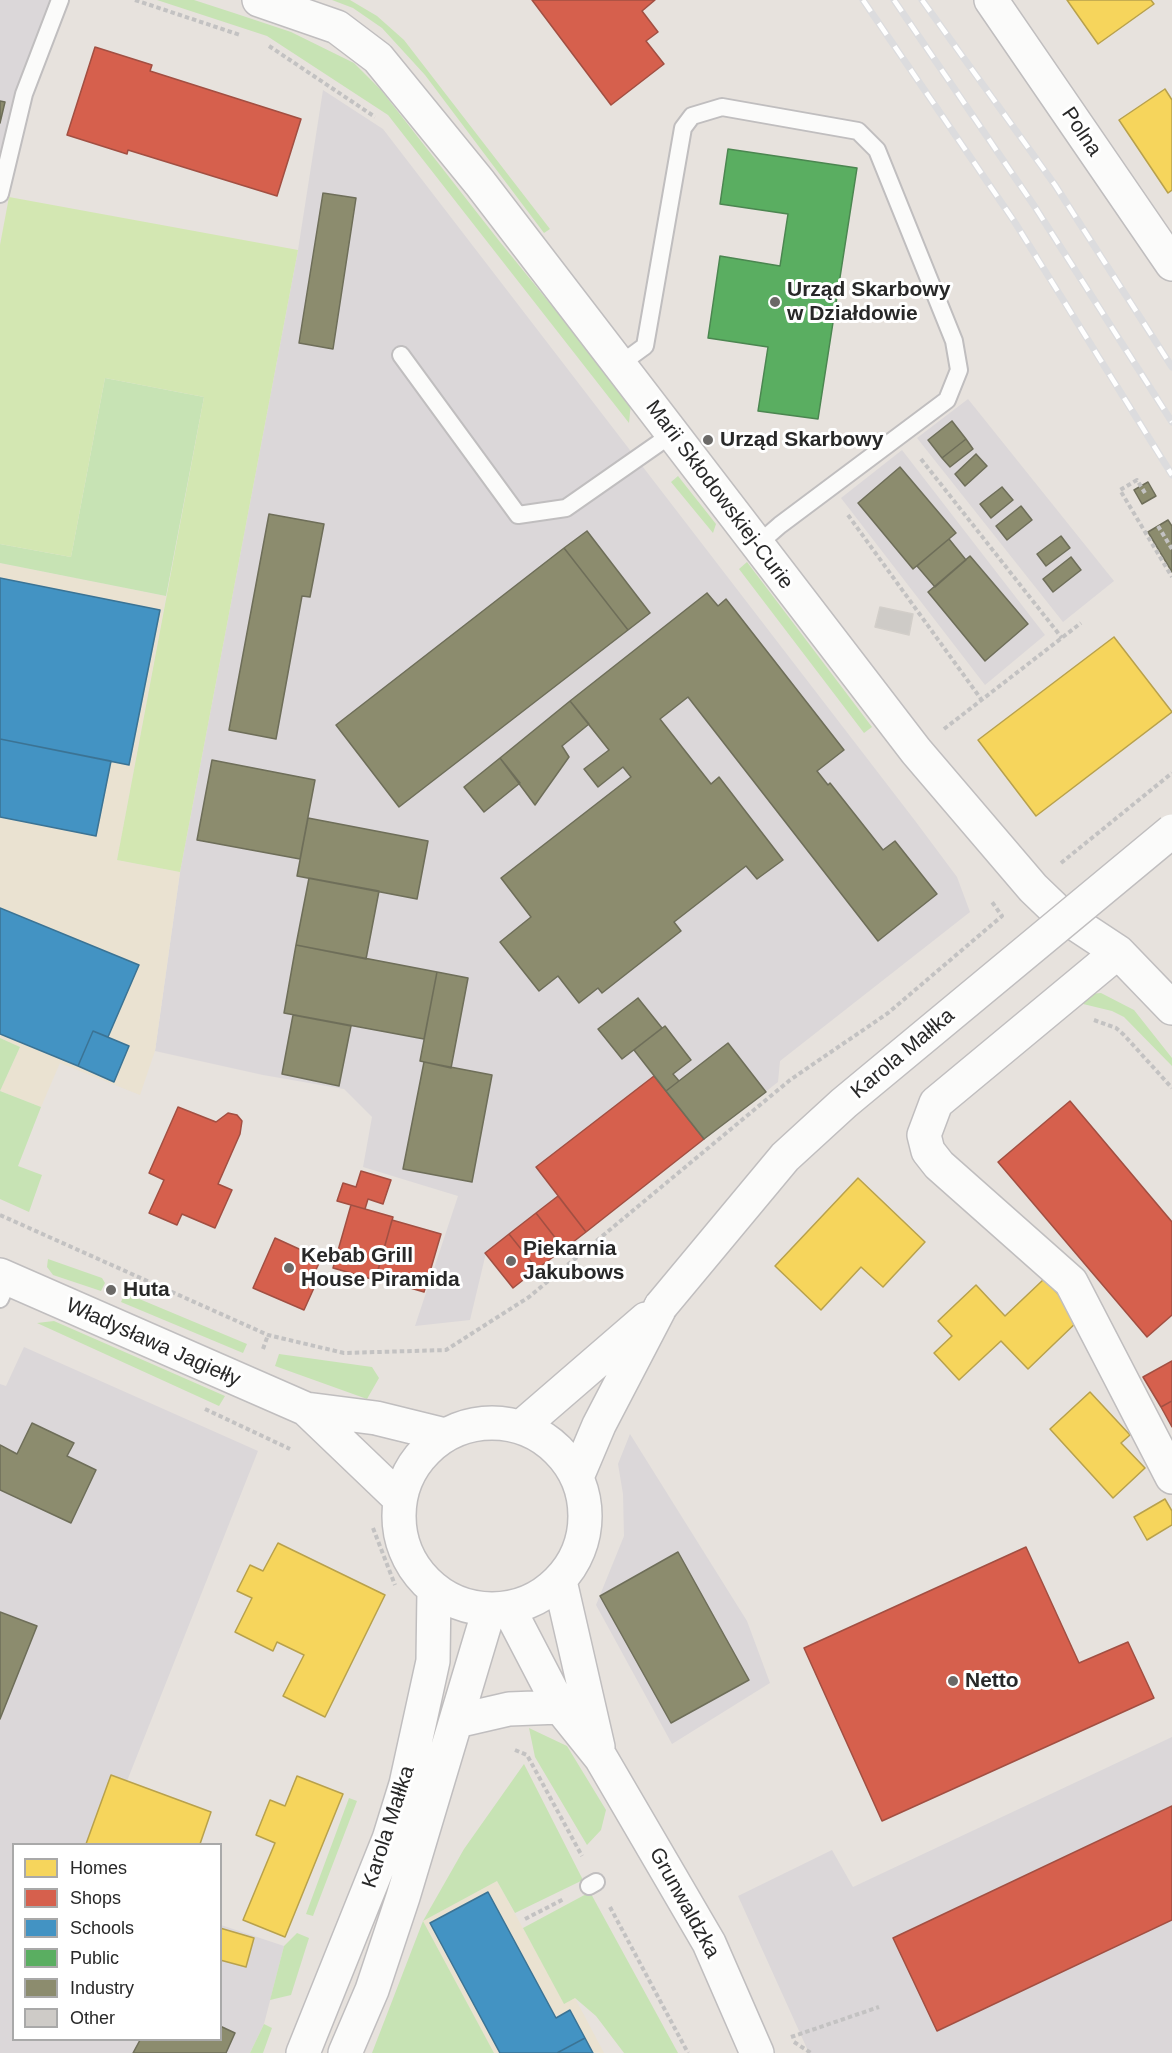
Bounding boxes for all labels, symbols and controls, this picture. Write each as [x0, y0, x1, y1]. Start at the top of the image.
street label: Polna [1056, 103, 1106, 161]
place label: Urząd Skarbowy w Działdowie [787, 277, 950, 327]
marker: Urząd Skarbowy w Działdowie [768, 295, 782, 309]
street label: Marii Skłodowskiej-Curie [640, 396, 798, 594]
place label: Urząd Skarbowy [720, 427, 883, 453]
marker: Urząd Skarbowy [701, 433, 715, 447]
street label: Karola Małłka [846, 1003, 960, 1105]
place label: Piekarnia Jakubows [523, 1236, 625, 1286]
place label: Kebab Grill House Piramida [301, 1243, 460, 1293]
marker: Piekarnia Jakubows [504, 1254, 518, 1268]
marker: Kebab Grill House Piramida [282, 1261, 296, 1275]
place label: Huta [123, 1277, 170, 1303]
marker: Huta [104, 1283, 118, 1297]
street label: Władysława Jagiełły [62, 1293, 244, 1393]
place label: Netto [965, 1668, 1019, 1694]
marker: Netto [946, 1674, 960, 1688]
street label: Karola Małłka [357, 1763, 421, 1891]
legend [12, 1843, 222, 2041]
street label: Grunwaldzka [643, 1843, 725, 1963]
text: Homes [70, 1858, 127, 1878]
text: Shops [70, 1888, 121, 1908]
text: Schools [70, 1918, 134, 1938]
text: Public [70, 1948, 119, 1968]
text: Industry [70, 1978, 134, 1998]
text: Other [70, 2008, 115, 2028]

